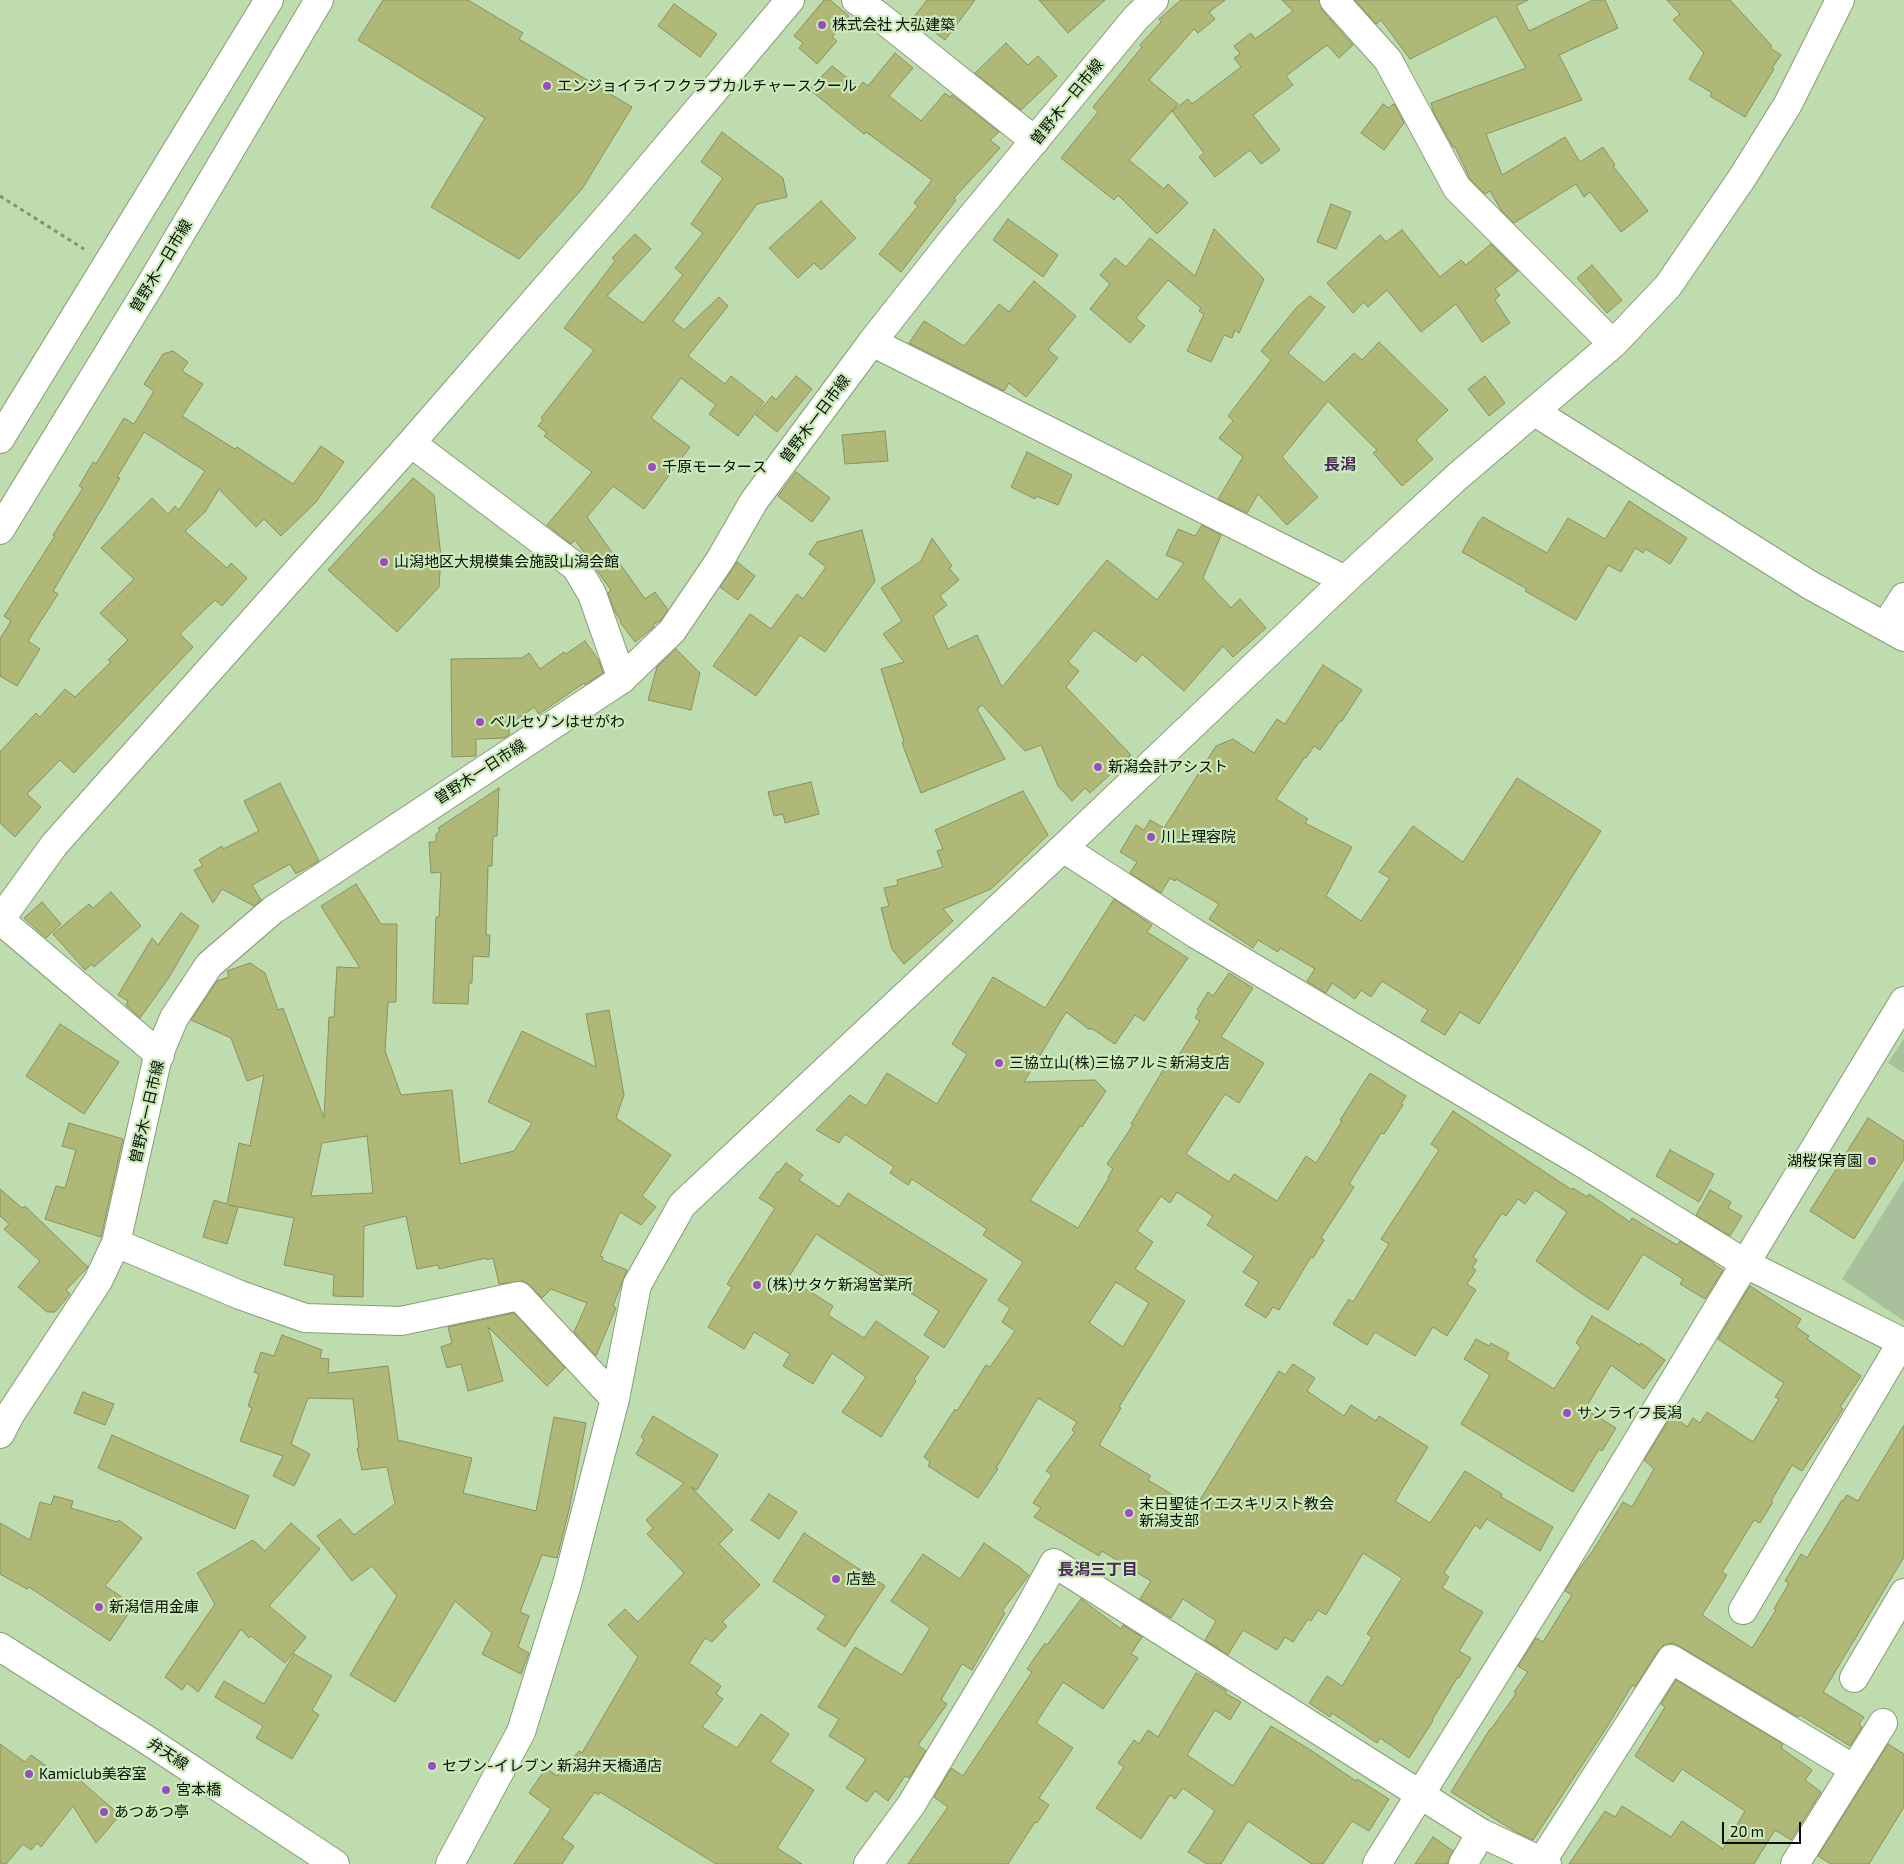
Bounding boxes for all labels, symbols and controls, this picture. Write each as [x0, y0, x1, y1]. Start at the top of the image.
place label: 株式会社 大弘建築 [832, 16, 955, 34]
marker: 株式会社 大弘建築 [816, 19, 828, 31]
street label: 曽野木一日市線 [1027, 56, 1107, 148]
place label: エンジョイライフクラブカルチャースクール [557, 77, 857, 95]
marker: エンジョイライフクラブカルチャースクール [541, 80, 553, 92]
street label: 曽野木一日市線 [126, 216, 196, 316]
street label: 曽野木一日市線 [776, 372, 854, 466]
district label: 長潟 [1324, 455, 1356, 475]
place label: 千原モータース [662, 458, 767, 476]
marker: 千原モータース [646, 461, 658, 473]
place label: 山潟地区大規模集会施設山潟会館 [394, 553, 619, 571]
marker: 山潟地区大規模集会施設山潟会館 [378, 556, 390, 568]
place label: ベルセゾンはせがわ [490, 713, 625, 731]
marker: ベルセゾンはせがわ [474, 716, 486, 728]
street label: 曽野木一日市線 [431, 736, 529, 808]
place label: 新潟会計アシスト [1108, 758, 1228, 776]
marker: 新潟会計アシスト [1092, 761, 1104, 773]
place label: 川上理容院 [1161, 828, 1236, 846]
marker: 川上理容院 [1145, 831, 1157, 843]
place label: 三協立山(株)三協アルミ新潟支店 [1009, 1054, 1230, 1072]
marker: 三協立山(株)三協アルミ新潟支店 [993, 1057, 1005, 1069]
street label: 曽野木一日市線 [126, 1059, 168, 1165]
place label: 湖桜保育園 [1787, 1152, 1862, 1170]
marker: 湖桜保育園 [1866, 1155, 1878, 1167]
place label: (株)サタケ新潟営業所 [767, 1276, 913, 1294]
marker: (株)サタケ新潟営業所 [751, 1279, 763, 1291]
place label: サンライフ長潟 [1577, 1404, 1682, 1422]
marker: サンライフ長潟 [1561, 1407, 1573, 1419]
place label: 末日聖徒イエスキリスト教会 新潟支部 [1139, 1495, 1334, 1530]
marker: 末日聖徒イエスキリスト教会 新潟支部 [1123, 1507, 1135, 1519]
district label: 長潟三丁目 [1058, 1560, 1138, 1580]
place label: 店塾 [846, 1570, 876, 1588]
marker: 店塾 [830, 1573, 842, 1585]
place label: 新潟信用金庫 [109, 1598, 199, 1616]
marker: 新潟信用金庫 [93, 1601, 105, 1613]
street label: 弁天線 [144, 1734, 192, 1774]
place label: セブン-イレブン 新潟弁天橋通店 [442, 1757, 662, 1775]
marker: セブン-イレブン 新潟弁天橋通店 [426, 1760, 438, 1772]
place label: Kamiclub美容室 [39, 1765, 147, 1783]
marker: Kamiclub美容室 [23, 1768, 35, 1780]
place label: 宮本橋 [176, 1781, 221, 1799]
marker: 宮本橋 [160, 1784, 172, 1796]
place label: あつあつ亭 [114, 1803, 189, 1821]
marker: あつあつ亭 [98, 1806, 110, 1818]
scale bar [1724, 1812, 1803, 1844]
text: 20 m [1730, 1822, 1764, 1840]

